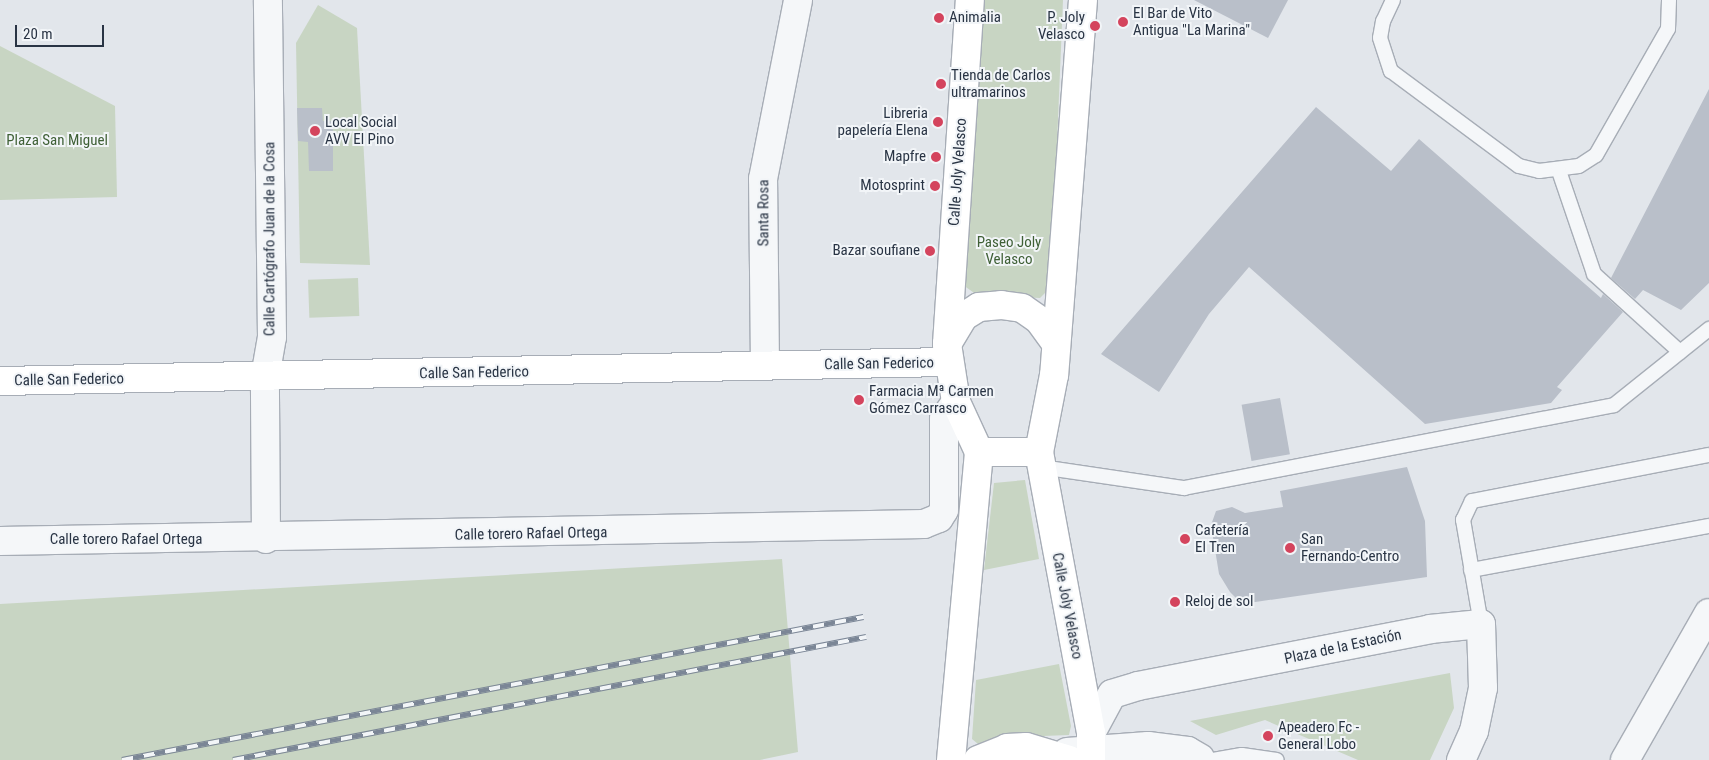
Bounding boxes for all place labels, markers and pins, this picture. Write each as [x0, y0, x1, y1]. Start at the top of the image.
place label: El Bar de Vito Antigua "La Marina" [1133, 4, 1250, 39]
place label: P. Joly Velasco [1038, 8, 1085, 43]
place label: Animalia [949, 9, 1001, 27]
marker: Animalia [933, 12, 945, 24]
marker: El Bar de Vito Antigua "La Marina" [1117, 16, 1129, 28]
marker: P. Joly Velasco [1089, 20, 1101, 32]
place label: Tienda de Carlos ultramarinos [951, 66, 1051, 101]
marker: Tienda de Carlos ultramarinos [935, 78, 947, 90]
place label: Libreria papelería Elena [837, 104, 928, 139]
place label: Local Social AVV El Pino [325, 113, 397, 148]
marker: Libreria papelería Elena [932, 116, 944, 128]
marker: Local Social AVV El Pino [309, 125, 321, 137]
place label: Mapfre [884, 148, 926, 166]
marker: Mapfre [930, 151, 942, 163]
place label: Motosprint [860, 177, 925, 195]
marker: Motosprint [929, 180, 941, 192]
place label: Bazar soufiane [832, 242, 920, 260]
marker: Bazar soufiane [924, 245, 936, 257]
place label: Farmacia Mª Carmen Gómez Carrasco [869, 382, 994, 417]
marker: Farmacia Mª Carmen Gómez Carrasco [853, 394, 865, 406]
place label: Cafetería El Tren [1195, 521, 1249, 556]
place label: San Fernando-Centro [1301, 530, 1399, 565]
marker: Cafetería El Tren [1179, 533, 1191, 545]
marker: San Fernando-Centro [1283, 541, 1297, 555]
place label: Reloj de sol [1185, 593, 1253, 611]
marker: Reloj de sol [1169, 596, 1181, 608]
place label: Apeadero Fc - General Lobo [1278, 718, 1359, 753]
marker: Apeadero Fc - General Lobo [1262, 730, 1274, 742]

